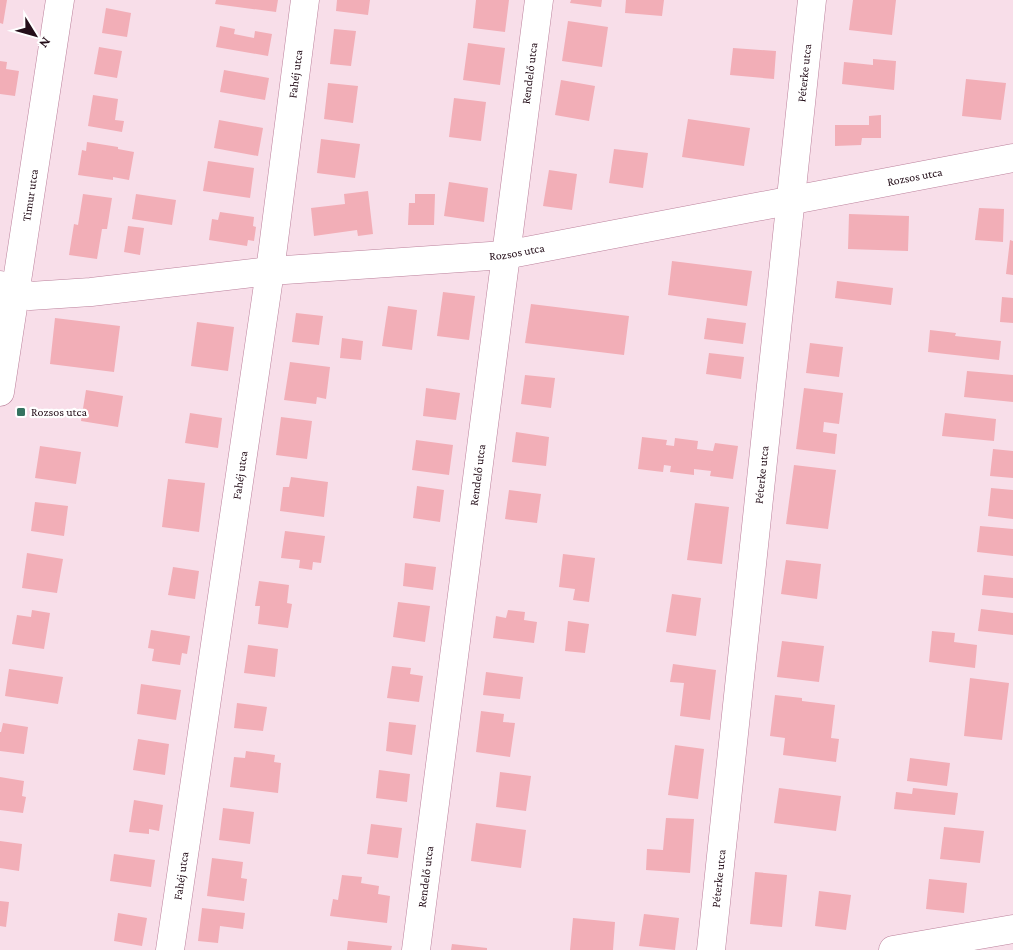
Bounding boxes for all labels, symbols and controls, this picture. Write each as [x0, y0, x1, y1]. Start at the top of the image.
north arrow [10, 10, 60, 60]
text: N [36, 34, 55, 52]
street label: Rendelő utca [519, 41, 540, 105]
street label: Péterke utca [794, 43, 814, 103]
street label: Fahéj utca [285, 48, 306, 99]
street label: Rozsos utca [886, 165, 944, 189]
street label: Timur utca [19, 168, 41, 223]
street label: Rozsos utca [489, 241, 546, 263]
place label: Rozsos utca [31, 405, 87, 419]
marker: Rozsos utca [15, 406, 27, 418]
street label: Rendelő utca [467, 443, 488, 507]
street label: Péterke utca [751, 444, 772, 504]
street label: Fahéj utca [229, 449, 250, 500]
street label: Rendelő utca [415, 845, 436, 908]
street label: Péterke utca [709, 848, 729, 908]
street label: Fahéj utca [170, 850, 191, 901]

